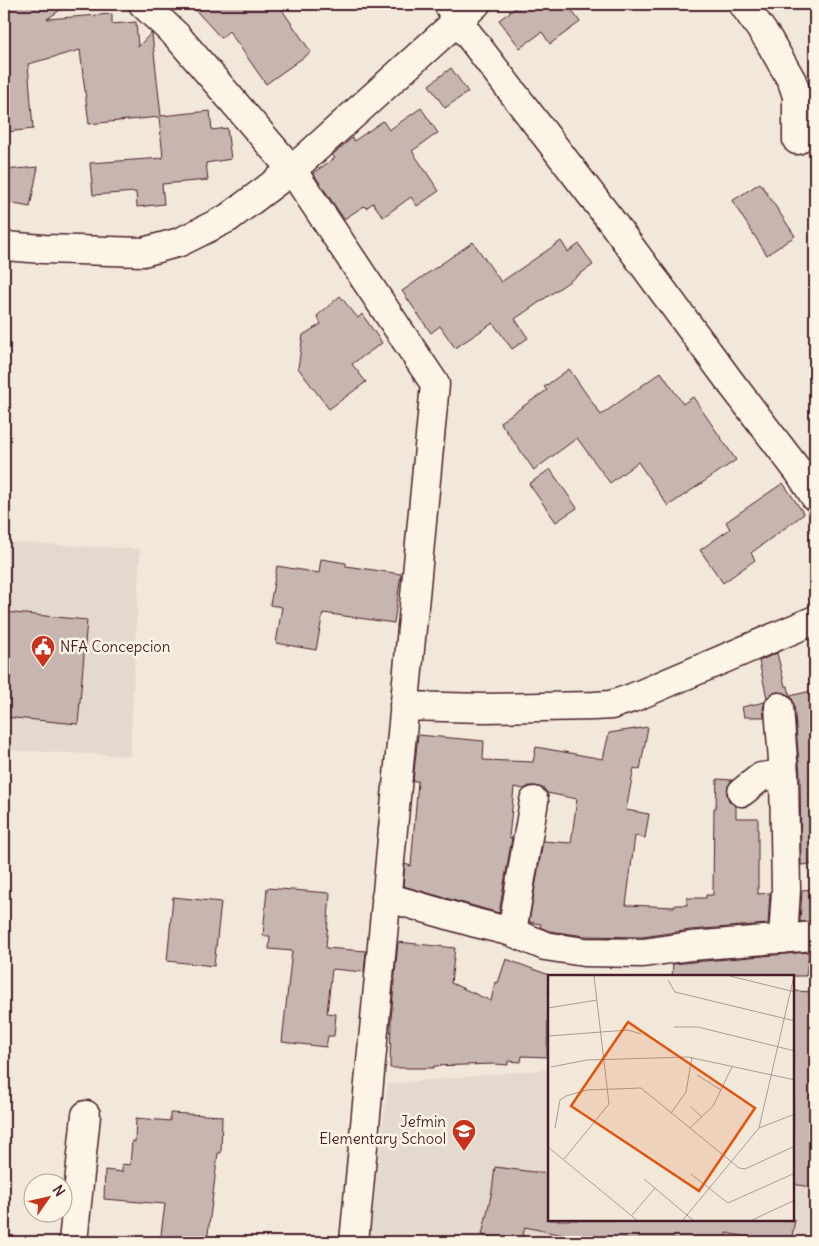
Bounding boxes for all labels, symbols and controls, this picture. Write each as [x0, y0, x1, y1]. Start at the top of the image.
public building icon: NFA Concepcion [30, 634, 56, 668]
place label: NFA Concepcion [60, 637, 171, 656]
inset map [548, 975, 794, 1221]
place label: Jefmin Elementary School [319, 1112, 446, 1148]
school or university icon: Jefmin Elementary School [451, 1118, 477, 1152]
north arrow [22, 1174, 72, 1224]
text: N [49, 1182, 69, 1200]

